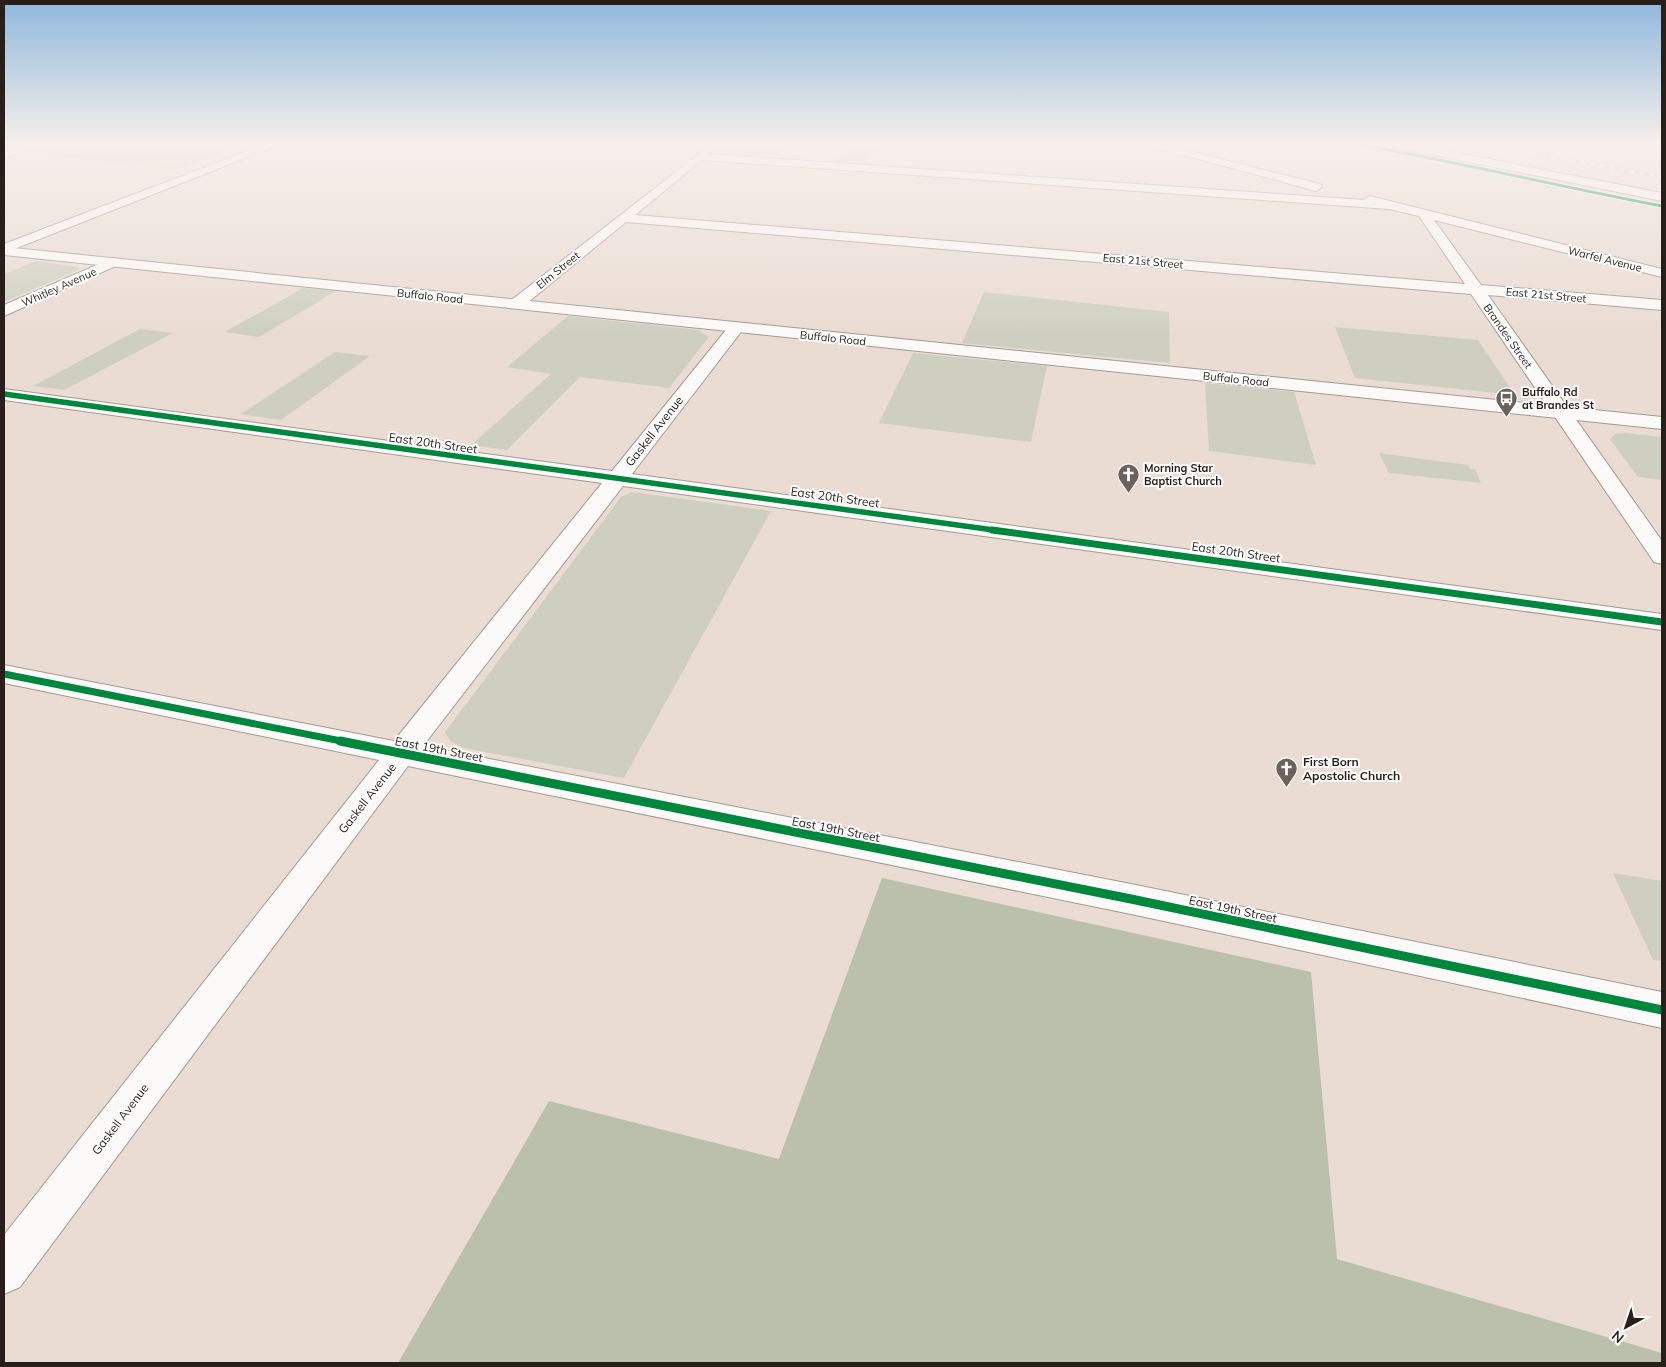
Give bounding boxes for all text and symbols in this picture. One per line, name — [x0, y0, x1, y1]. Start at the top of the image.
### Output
street label: Warfel Avenue — [1567, 243, 1643, 275]
street label: Elm Street — [533, 248, 583, 292]
street label: East 21st Street — [1102, 251, 1184, 272]
street label: Whitley Avenue — [19, 264, 99, 310]
street label: East 21st Street — [1505, 285, 1587, 306]
street label: Buffalo Road — [396, 286, 464, 306]
street label: Brandes Street — [1481, 301, 1536, 371]
street label: Buffalo Road — [799, 328, 867, 348]
street label: Buffalo Road — [1202, 369, 1270, 389]
place label: Buffalo Rd at Brandes St — [1522, 385, 1594, 412]
bus stop icon: Buffalo Rd at Brandes St — [1494, 386, 1518, 417]
street label: Gaskell Avenue — [622, 393, 686, 469]
street label: East 20th Street — [388, 429, 478, 457]
place label: Morning Star Baptist Church — [1144, 461, 1222, 488]
church icon: Morning Star Baptist Church — [1116, 462, 1140, 493]
street label: East 20th Street — [790, 483, 880, 511]
street label: East 20th Street — [1191, 538, 1281, 566]
street label: East 19th Street — [394, 733, 484, 765]
place label: First Born Apostolic Church — [1303, 754, 1400, 783]
church icon: First Born Apostolic Church — [1275, 756, 1299, 787]
street label: Gaskell Avenue — [335, 760, 399, 836]
street label: East 19th Street — [791, 813, 881, 845]
street label: East 19th Street — [1188, 892, 1278, 926]
street label: Gaskell Avenue — [88, 1080, 152, 1158]
north arrow — [1601, 1302, 1651, 1352]
text: N — [1608, 1327, 1627, 1347]

